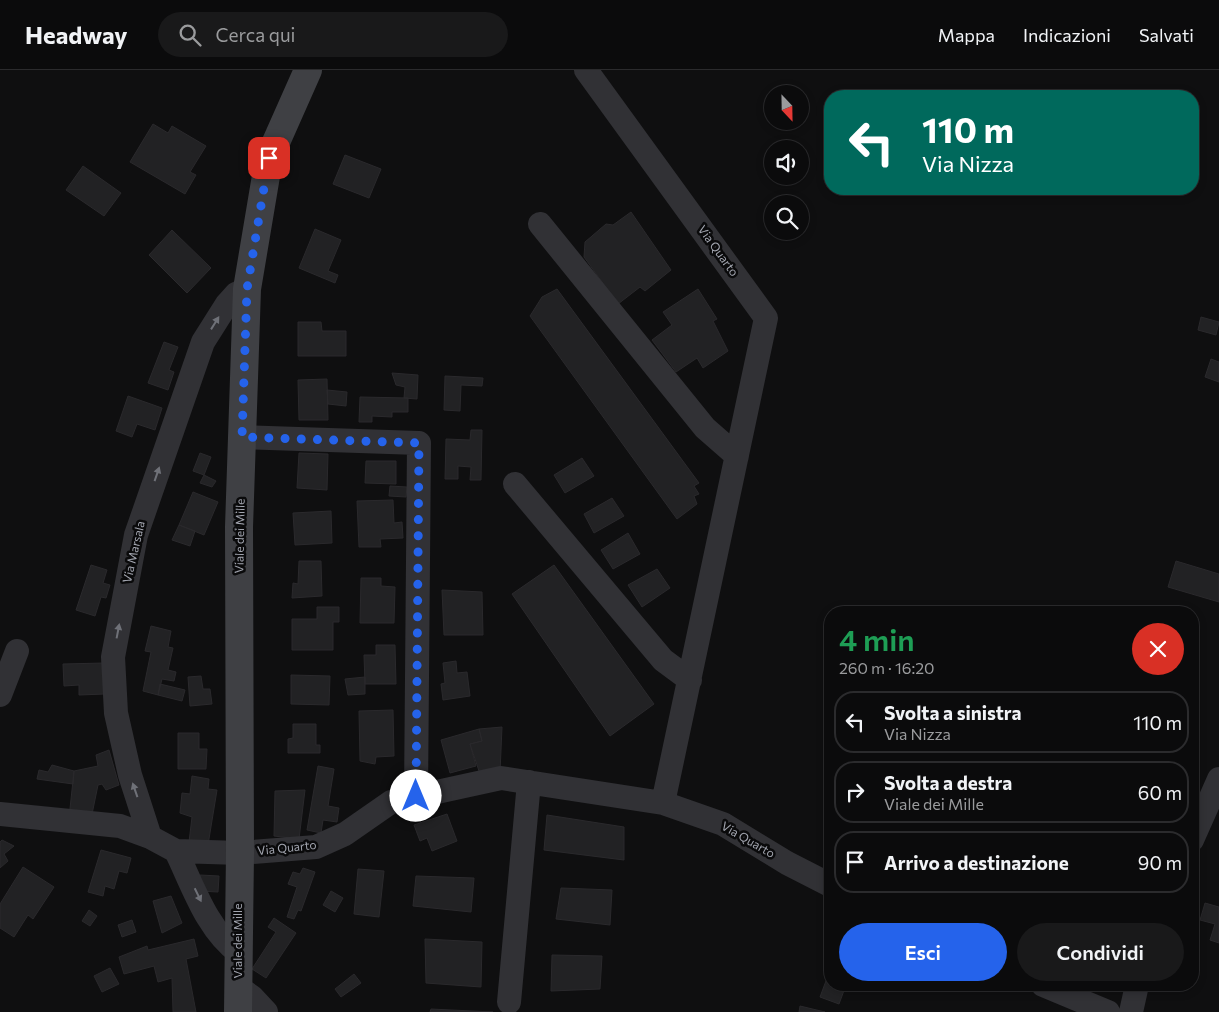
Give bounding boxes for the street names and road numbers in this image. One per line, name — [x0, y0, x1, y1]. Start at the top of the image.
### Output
street label: Via Quarto — [696, 222, 742, 279]
street label: Viale dei Mille — [231, 498, 247, 574]
street label: Via Marsala — [119, 519, 147, 584]
street label: Via Quarto — [719, 818, 778, 860]
street label: Via Quarto — [257, 837, 317, 857]
street label: Viale dei Mille — [230, 904, 244, 978]

